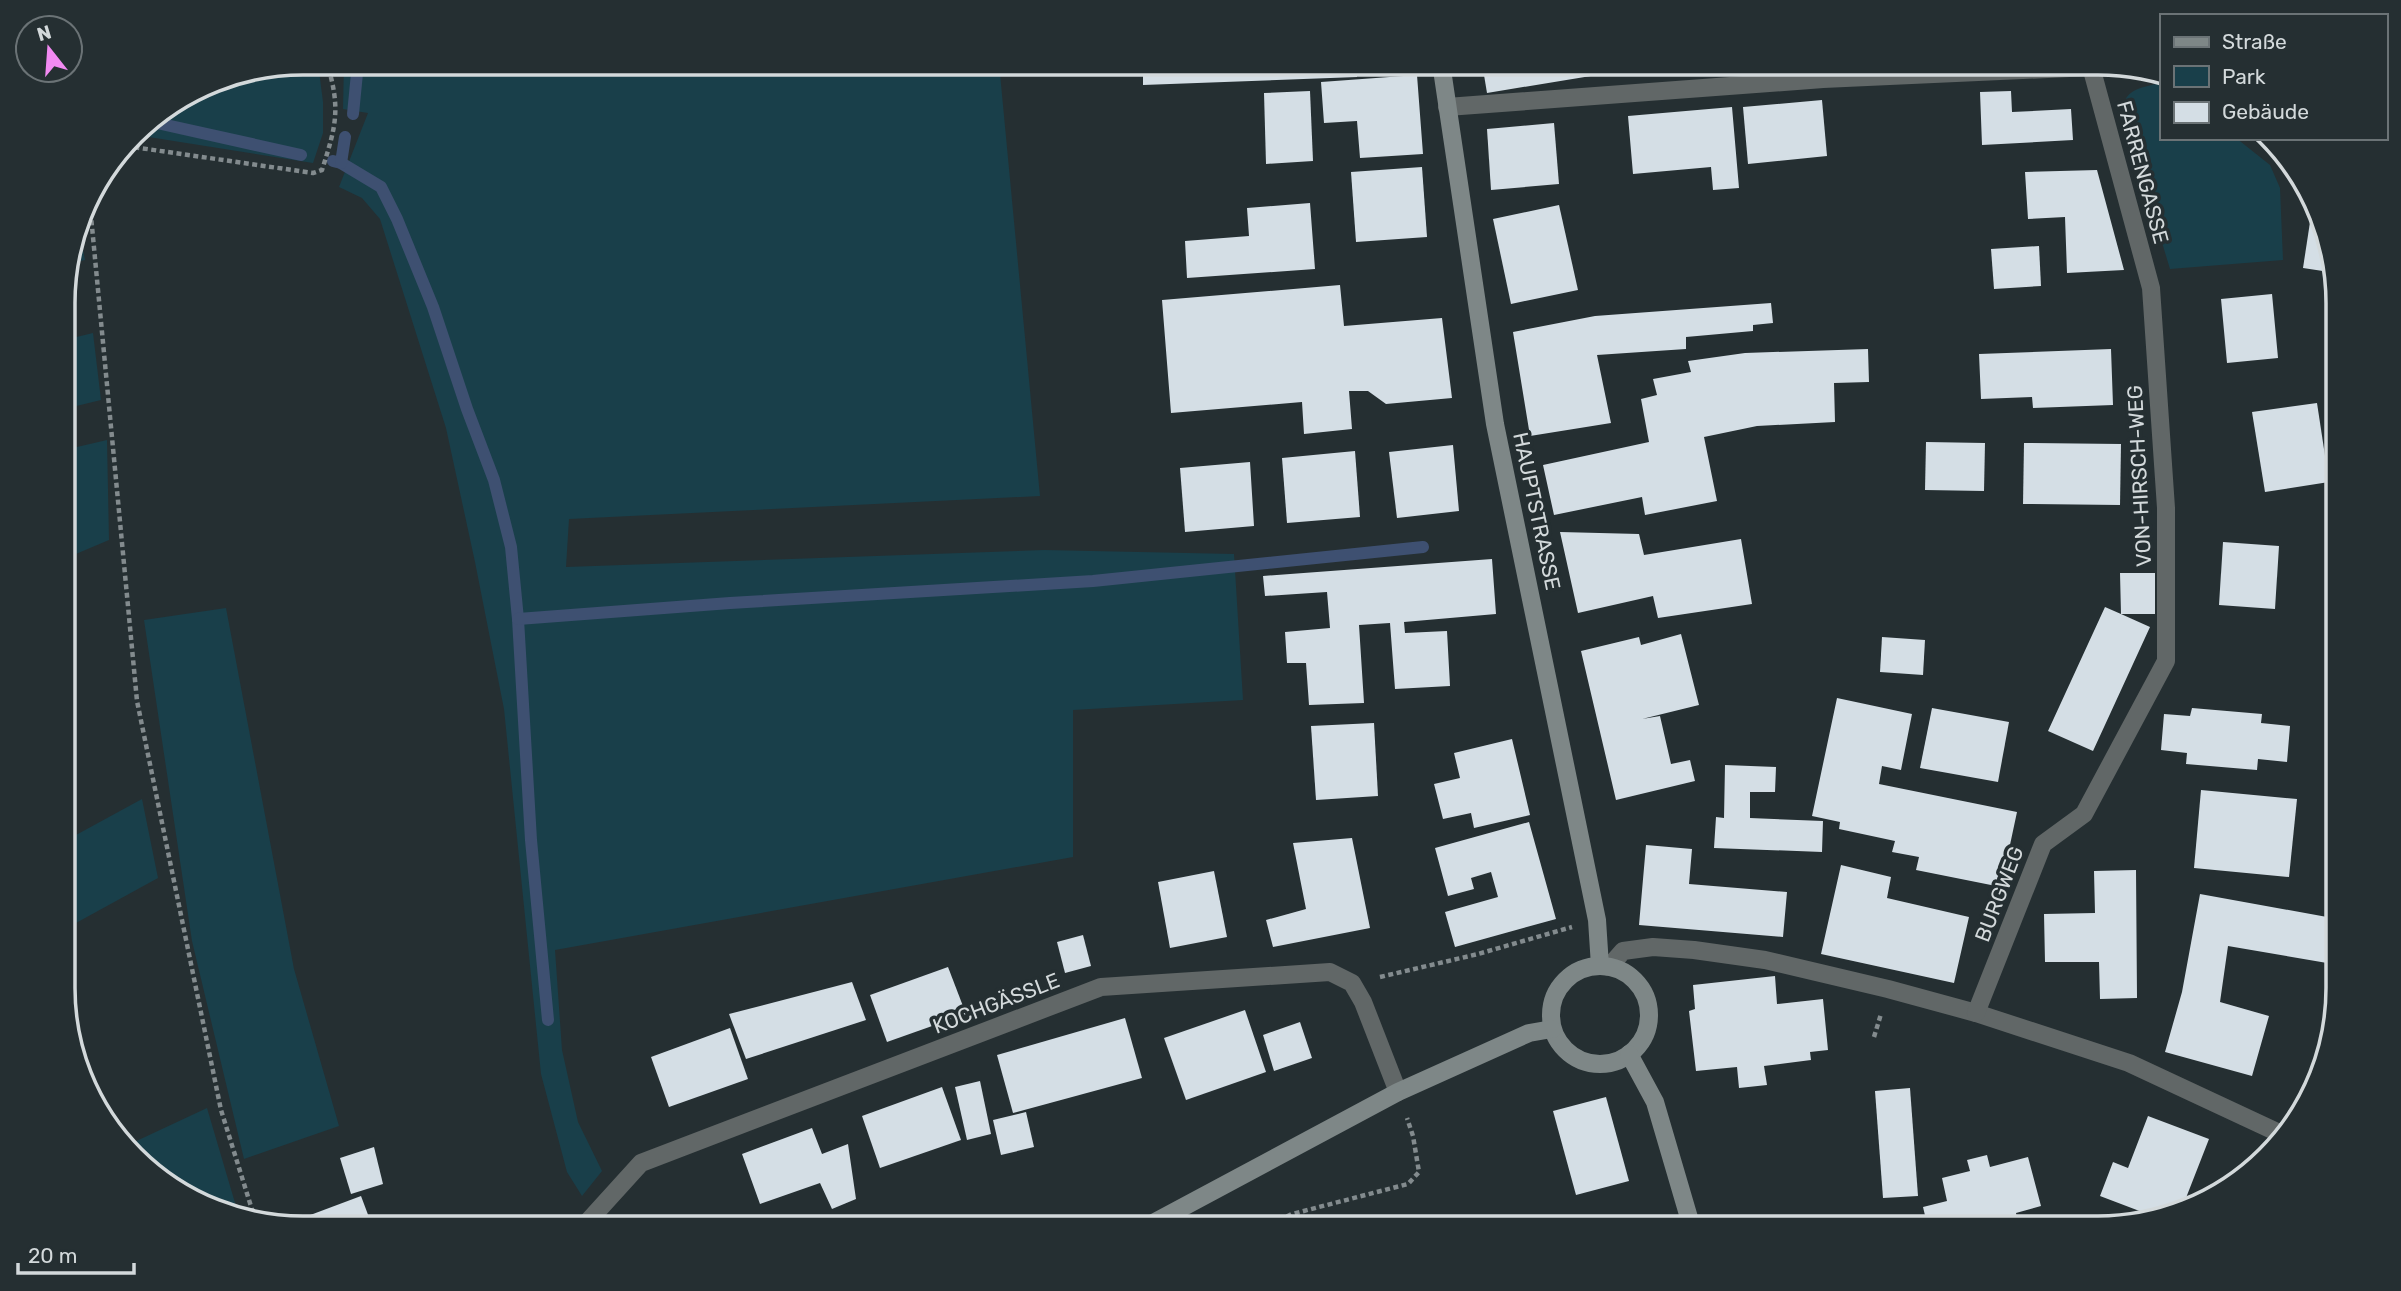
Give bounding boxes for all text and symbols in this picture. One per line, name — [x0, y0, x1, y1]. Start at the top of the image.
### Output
north arrow — [14, 14, 84, 84]
legend — [2160, 14, 2387, 140]
text: N — [34, 20, 54, 46]
text: Straße — [2222, 29, 2287, 54]
text: Park — [2222, 64, 2266, 89]
street label: FARRENGASSE — [2112, 98, 2174, 246]
text: Gebäude — [2222, 99, 2309, 124]
street label: VON-HIRSCH-WEG — [2122, 385, 2156, 567]
street label: HAUPTSTRASSE — [1508, 430, 1566, 592]
street label: BURGWEG — [1969, 843, 2029, 945]
street label: KOCHGÄSSLE — [929, 967, 1063, 1039]
scale bar — [18, 1232, 133, 1276]
text: 20 m — [28, 1243, 77, 1268]

